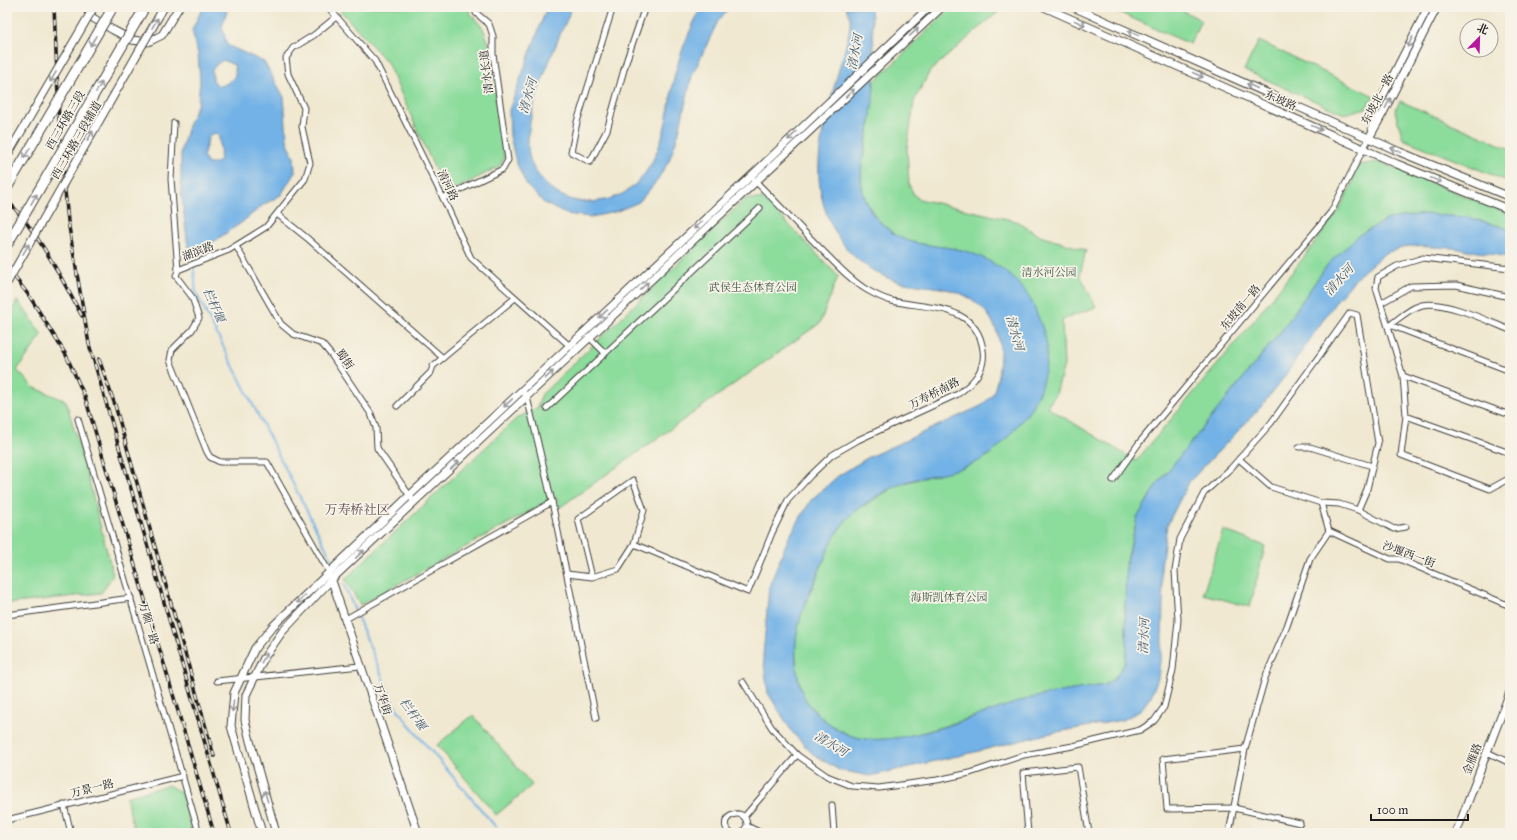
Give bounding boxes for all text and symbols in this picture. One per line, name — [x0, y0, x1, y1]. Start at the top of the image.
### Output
one-way arrow — [151, 17, 159, 29]
north arrow — [1459, 18, 1499, 58]
one-way arrow — [1073, 19, 1085, 27]
text: 北 — [1475, 21, 1490, 37]
one-way arrow — [909, 28, 919, 37]
one-way arrow — [1128, 29, 1140, 37]
water label: 清水河 — [845, 31, 866, 71]
one-way arrow — [89, 35, 97, 47]
one-way arrow — [1406, 36, 1414, 48]
street label: 清水长道 — [477, 49, 496, 95]
one-way arrow — [49, 71, 57, 83]
one-way arrow — [1192, 72, 1204, 80]
street label: 东坡北一路 — [1359, 72, 1396, 127]
water label: 清水河 — [516, 75, 540, 115]
one-way arrow — [95, 81, 103, 93]
one-way arrow — [1246, 82, 1258, 89]
street label: 西三环路三段 — [43, 88, 88, 152]
one-way arrow — [845, 88, 855, 98]
street label: 东坡路 — [1263, 88, 1299, 113]
one-way arrow — [1385, 98, 1392, 110]
street label: 西三环路三段辅道 — [49, 99, 104, 182]
one-way arrow — [1311, 125, 1323, 132]
one-way arrow — [87, 130, 95, 142]
one-way arrow — [787, 131, 797, 141]
one-way arrow — [1391, 146, 1403, 153]
one-way arrow — [23, 147, 31, 159]
street label: 清河路 — [434, 168, 461, 203]
one-way arrow — [1430, 177, 1442, 184]
one-way arrow — [30, 194, 38, 206]
one-way arrow — [693, 221, 703, 230]
street label: 湖滨路 — [180, 239, 216, 263]
one-way arrow — [23, 243, 31, 255]
water label: 清水河 — [1322, 260, 1358, 298]
park label: 清水河公园 — [1022, 266, 1077, 279]
one-way arrow — [639, 281, 649, 291]
park label: 武侯生态体育公园 — [709, 281, 797, 294]
street label: 东坡南一路 — [1218, 282, 1263, 333]
water label: 栏杆堰 — [200, 286, 229, 326]
one-way arrow — [598, 309, 608, 319]
water label: 清水河 — [1003, 314, 1027, 354]
street label: 蜀街 — [333, 347, 356, 372]
one-way arrow — [544, 370, 554, 380]
street label: 万寿桥南路 — [907, 375, 962, 412]
one-way arrow — [503, 398, 513, 408]
one-way arrow — [449, 460, 460, 469]
district label: 万寿桥社区 — [324, 502, 390, 518]
street label: 沙堰西一街 — [1381, 539, 1437, 570]
one-way arrow — [355, 549, 365, 558]
park label: 海斯凯体育公园 — [911, 591, 988, 604]
one-way arrow — [296, 594, 306, 604]
street label: 万顺一路 — [136, 600, 161, 646]
water label: 清水河 — [1136, 616, 1152, 654]
one-way arrow — [261, 653, 269, 665]
street label: 万华街 — [371, 681, 394, 717]
water label: 栏杆堰 — [397, 695, 430, 734]
one-way arrow — [229, 699, 236, 712]
water label: 清水河 — [812, 729, 852, 760]
street label: 金雁路 — [1460, 741, 1484, 777]
street label: 万景一路 — [69, 777, 115, 800]
one-way arrow — [261, 789, 269, 802]
scale bar — [1371, 796, 1468, 822]
text: 100 m — [1377, 803, 1408, 817]

